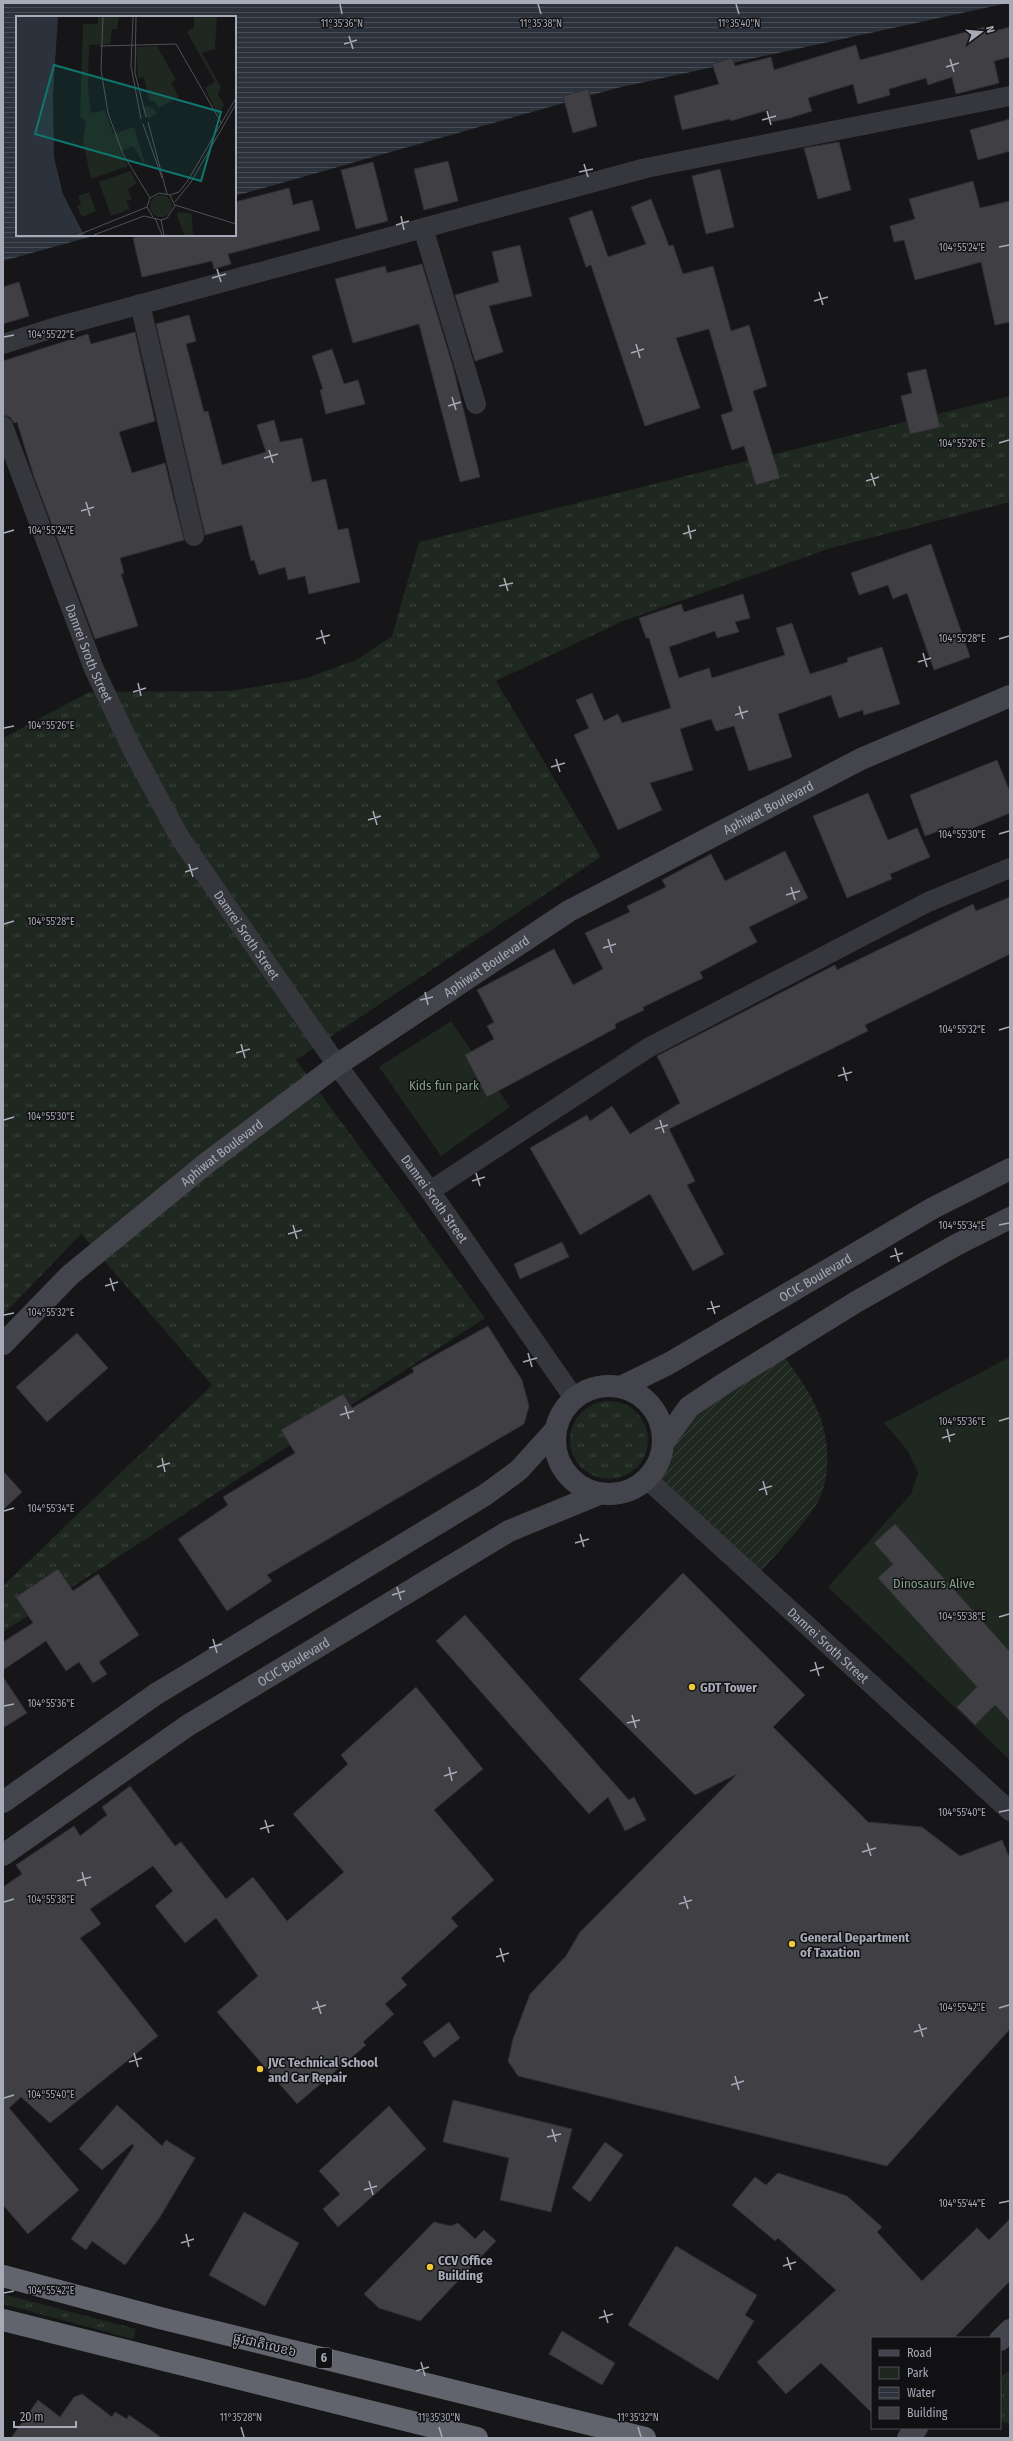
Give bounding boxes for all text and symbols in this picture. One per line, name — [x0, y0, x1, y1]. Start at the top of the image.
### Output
north arrow — [961, 12, 1001, 52]
inset map — [16, 16, 236, 236]
text: 11°35'36"N — [321, 18, 363, 30]
text: 11°35'38"N — [520, 18, 562, 30]
text: 11°35'40"N — [718, 18, 760, 30]
text: N — [983, 24, 997, 34]
text: 104°55'24"E — [939, 242, 986, 254]
text: 104°55'22"E — [28, 329, 75, 341]
text: 104°55'26"E — [938, 438, 986, 450]
text: 104°55'24"E — [28, 525, 75, 537]
street label: Damrei Sroth Street — [62, 602, 116, 705]
text: 104°55'28"E — [938, 633, 986, 645]
text: 104°55'26"E — [27, 720, 75, 732]
street label: Aphiwat Boulevard — [721, 778, 816, 837]
text: 104°55'30"E — [938, 829, 986, 841]
street label: Damrei Sroth Street — [211, 888, 283, 983]
text: 104°55'28"E — [27, 916, 75, 928]
street label: Aphiwat Boulevard — [441, 933, 532, 1000]
text: 104°55'32"E — [939, 1024, 986, 1036]
park label: Kids fun park — [409, 1078, 480, 1093]
text: 104°55'30"E — [27, 1111, 75, 1123]
street label: Aphiwat Boulevard — [178, 1117, 266, 1189]
street label: Damrei Sroth Street — [398, 1152, 471, 1247]
text: 104°55'34"E — [939, 1220, 986, 1232]
street label: OCIC Boulevard — [776, 1251, 854, 1305]
text: 104°55'32"E — [28, 1307, 75, 1319]
text: 104°55'36"E — [938, 1416, 986, 1428]
text: 104°55'34"E — [28, 1503, 75, 1515]
park label: Dinosaurs Alive — [893, 1576, 975, 1591]
street label: Damrei Sroth Street — [785, 1605, 872, 1687]
text: 104°55'38"E — [938, 1611, 986, 1623]
street label: OCIC Boulevard — [255, 1635, 332, 1690]
place label: GDT Tower — [700, 1680, 757, 1695]
marker: GDT Tower — [687, 1682, 697, 1692]
text: 104°55'36"E — [27, 1698, 75, 1710]
text: 104°55'40"E — [938, 1807, 986, 1819]
text: 104°55'38"E — [27, 1894, 75, 1906]
place label: General Department of Taxation — [800, 1930, 910, 1960]
marker: General Department of Taxation — [787, 1939, 797, 1949]
text: 104°55'42"E — [939, 2002, 986, 2014]
place label: JVC Technical School and Car Repair — [267, 2055, 378, 2085]
marker: JVC Technical School and Car Repair — [255, 2064, 265, 2074]
text: 104°55'40"E — [27, 2089, 75, 2101]
text: 104°55'44"E — [939, 2198, 986, 2210]
place label: CCV Office Building — [438, 2253, 493, 2283]
marker: CCV Office Building — [425, 2262, 435, 2272]
text: 104°55'42"E — [28, 2285, 75, 2297]
street label: ផ្លូវជាតិលេខ៦ — [231, 2329, 298, 2363]
legend — [871, 2337, 1001, 2429]
text: Road — [907, 2346, 932, 2360]
road number: 6 — [316, 2348, 332, 2368]
text: Park — [907, 2366, 929, 2380]
text: Water — [907, 2386, 936, 2400]
scale bar — [14, 2403, 76, 2429]
text: Building — [907, 2406, 948, 2420]
text: 20 m — [20, 2410, 44, 2424]
text: 11°35'28"N — [220, 2412, 262, 2424]
text: 11°35'30"N — [418, 2412, 460, 2424]
text: 11°35'32"N — [617, 2412, 659, 2424]

